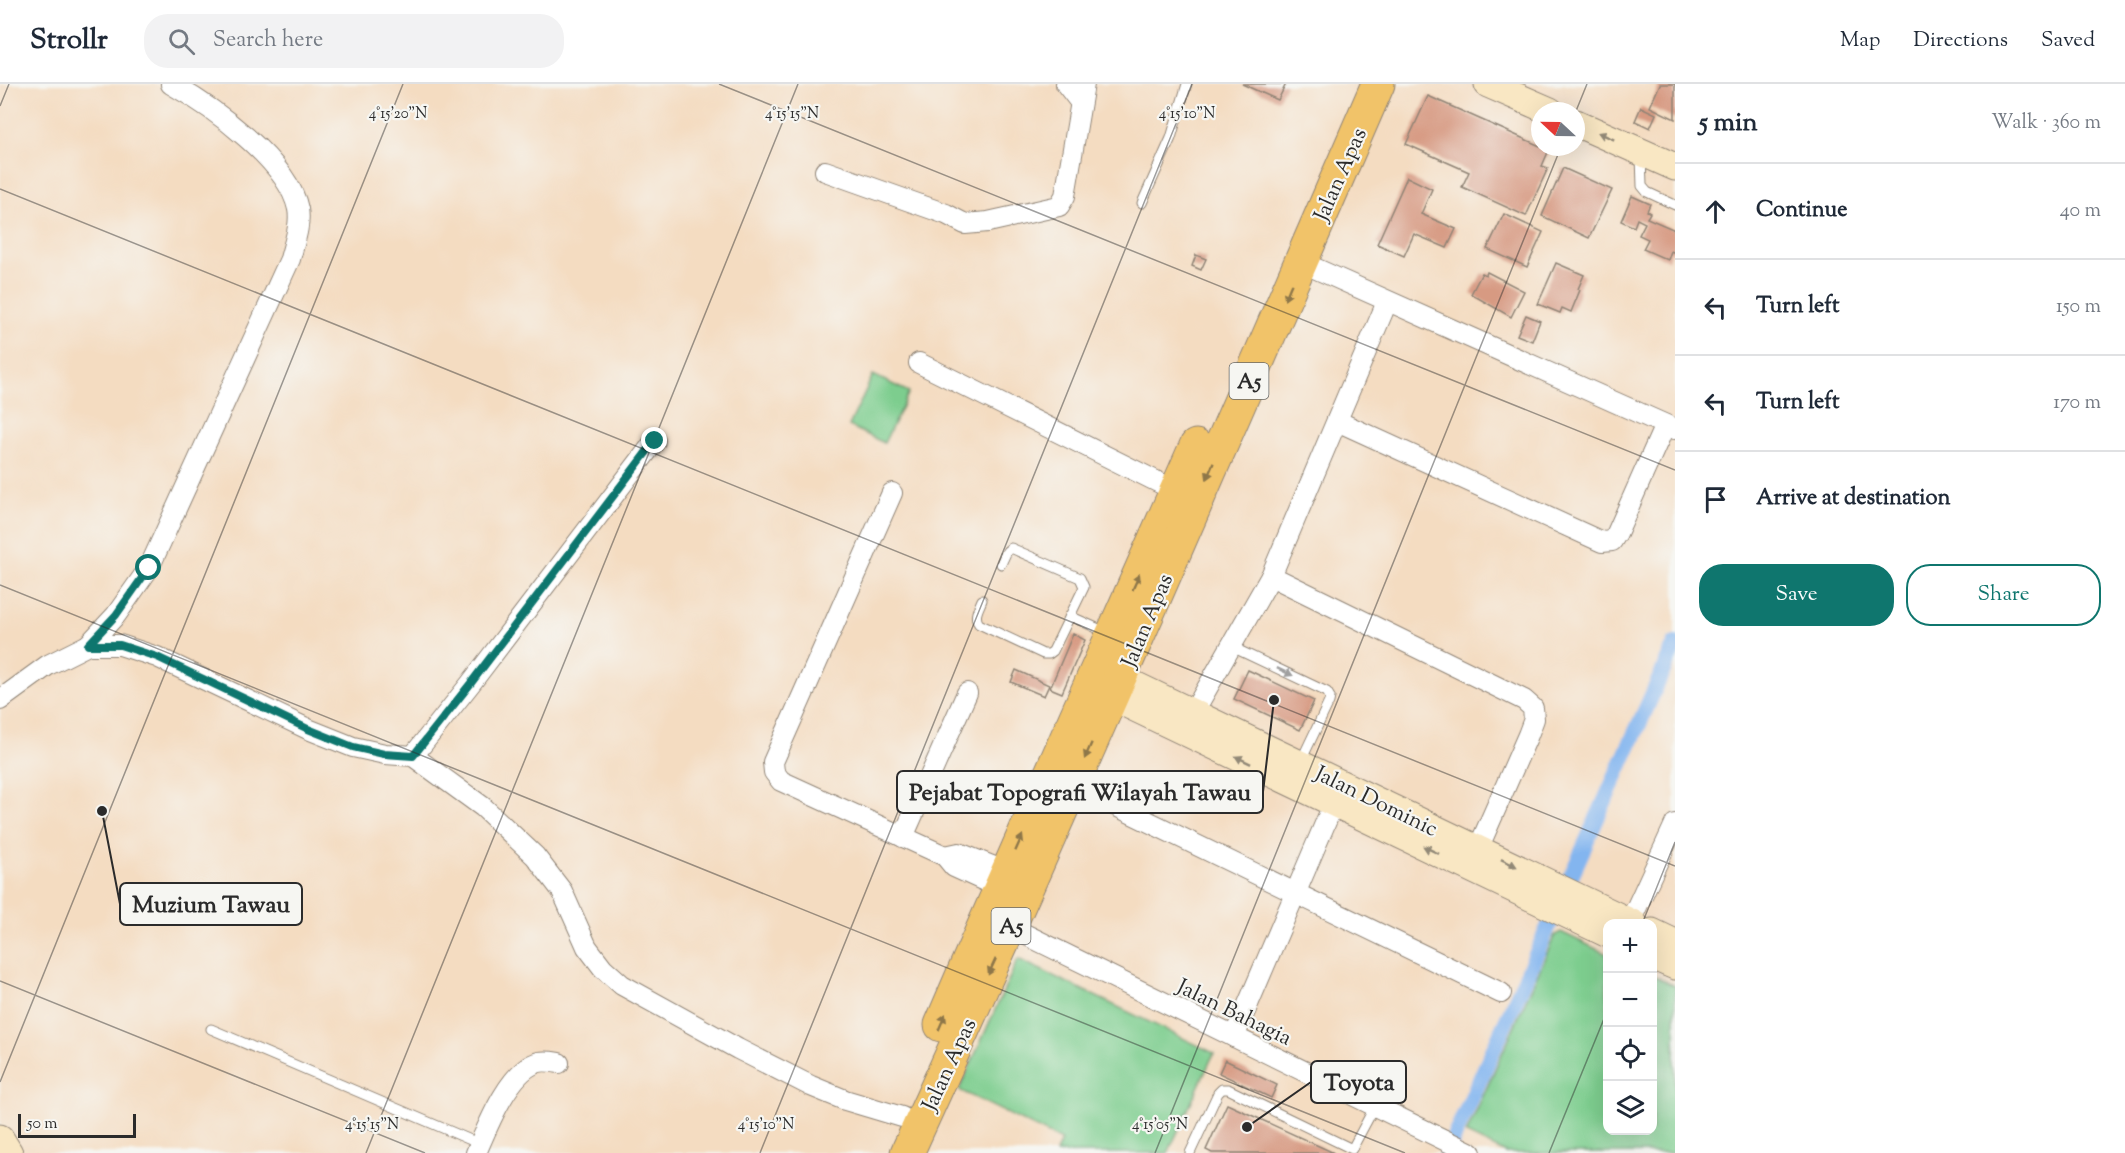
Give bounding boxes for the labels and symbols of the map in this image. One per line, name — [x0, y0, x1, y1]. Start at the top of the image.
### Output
north arrow — [1531, 102, 1585, 156]
text: 4°15'20"N — [369, 104, 427, 125]
text: 4°15'15"N — [765, 104, 819, 125]
text: 4°15'10"N — [1159, 104, 1215, 125]
street label: Jalan Apas — [1307, 123, 1377, 228]
one-way arrow — [1597, 131, 1615, 141]
one-way arrow — [1283, 283, 1293, 301]
road number: A5 — [1230, 363, 1268, 399]
route end — [641, 427, 667, 453]
one-way arrow — [1206, 462, 1215, 479]
route start — [135, 554, 161, 580]
street label: Jalan Apas — [1114, 569, 1183, 674]
one-way arrow — [1131, 572, 1141, 590]
one-way arrow — [1276, 667, 1293, 676]
one-way arrow — [1083, 742, 1093, 760]
one-way arrow — [1235, 756, 1252, 765]
street label: Jalan Dominic — [1308, 759, 1443, 846]
callout: Pejabat Topografi Wilayah Tawau — [897, 771, 1263, 813]
text: Pejabat Topografi Wilayah Tawau — [909, 777, 1251, 811]
one-way arrow — [1014, 833, 1024, 851]
one-way arrow — [1423, 845, 1440, 854]
one-way arrow — [1500, 859, 1517, 868]
callout: Muzium Tawau — [120, 883, 302, 925]
text: Muzium Tawau — [132, 889, 290, 923]
road number: A5 — [992, 908, 1030, 944]
one-way arrow — [987, 959, 996, 976]
street label: Jalan Bahagia — [1170, 972, 1297, 1055]
one-way arrow — [938, 1013, 947, 1031]
street label: Jalan Apas — [915, 1014, 986, 1118]
callout: Toyota — [1311, 1061, 1406, 1103]
text: Toyota — [1324, 1067, 1395, 1101]
scale bar — [18, 1111, 136, 1138]
text: 4°15'15"N — [345, 1115, 399, 1136]
text: 4°15'10"N — [738, 1115, 794, 1136]
text: 4°15'05"N — [1132, 1115, 1188, 1136]

